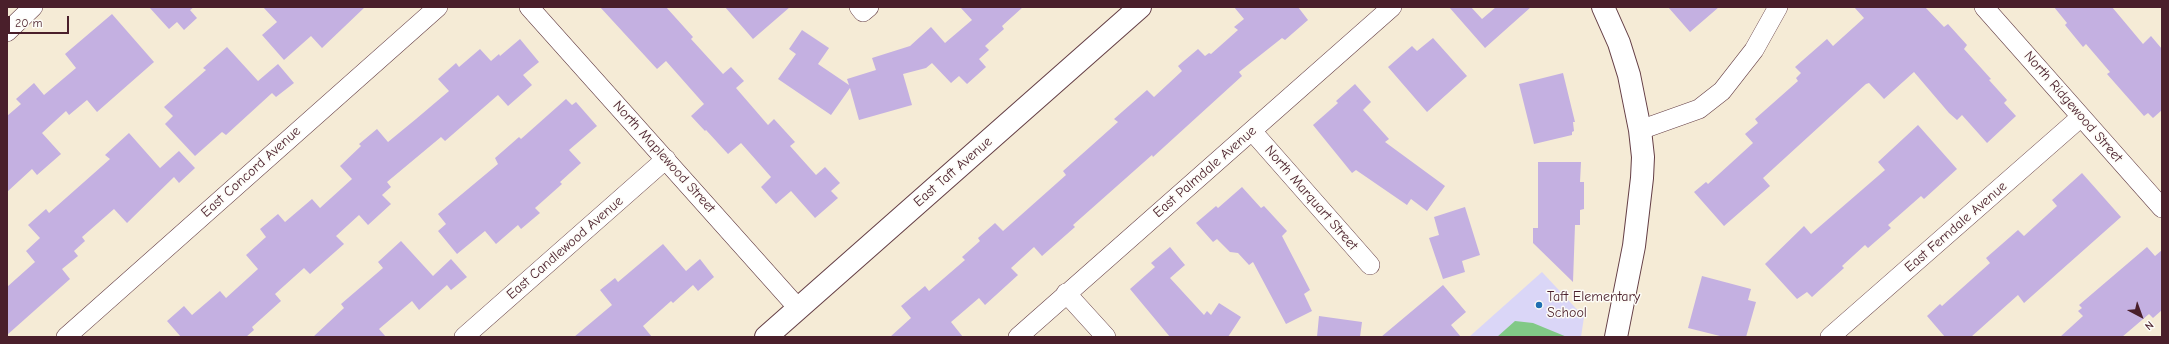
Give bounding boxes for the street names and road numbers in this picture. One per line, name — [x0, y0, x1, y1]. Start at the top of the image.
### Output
street label: North Ridgewood Street — [2020, 48, 2126, 166]
street label: North Maplewood Street — [609, 98, 719, 216]
street label: East Concord Avenue — [198, 123, 304, 221]
street label: East Palmdale Avenue — [1150, 123, 1260, 221]
street label: East Taft Avenue — [910, 133, 996, 211]
street label: North Marquart Street — [1261, 142, 1361, 254]
street label: East Ferndale Avenue — [1902, 178, 2010, 276]
street label: East Candlewood Avenue — [503, 193, 627, 303]

